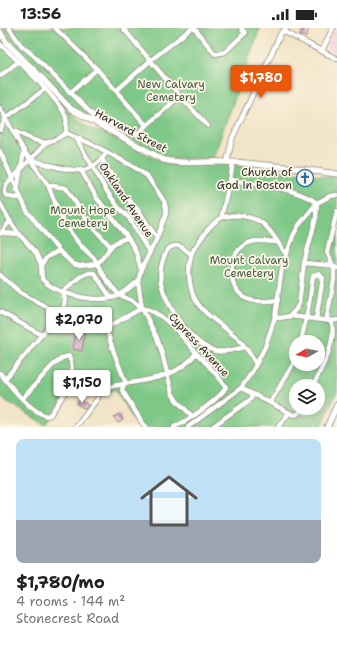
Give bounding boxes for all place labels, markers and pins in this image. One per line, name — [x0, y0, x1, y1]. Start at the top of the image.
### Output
pin: $1,780 — [228, 65, 294, 99]
place label: Church of God in Boston — [217, 165, 293, 193]
church icon: Church of God in Boston — [295, 168, 315, 188]
pin: $2,070 — [46, 307, 112, 341]
pin: $1,150 — [49, 370, 115, 404]

